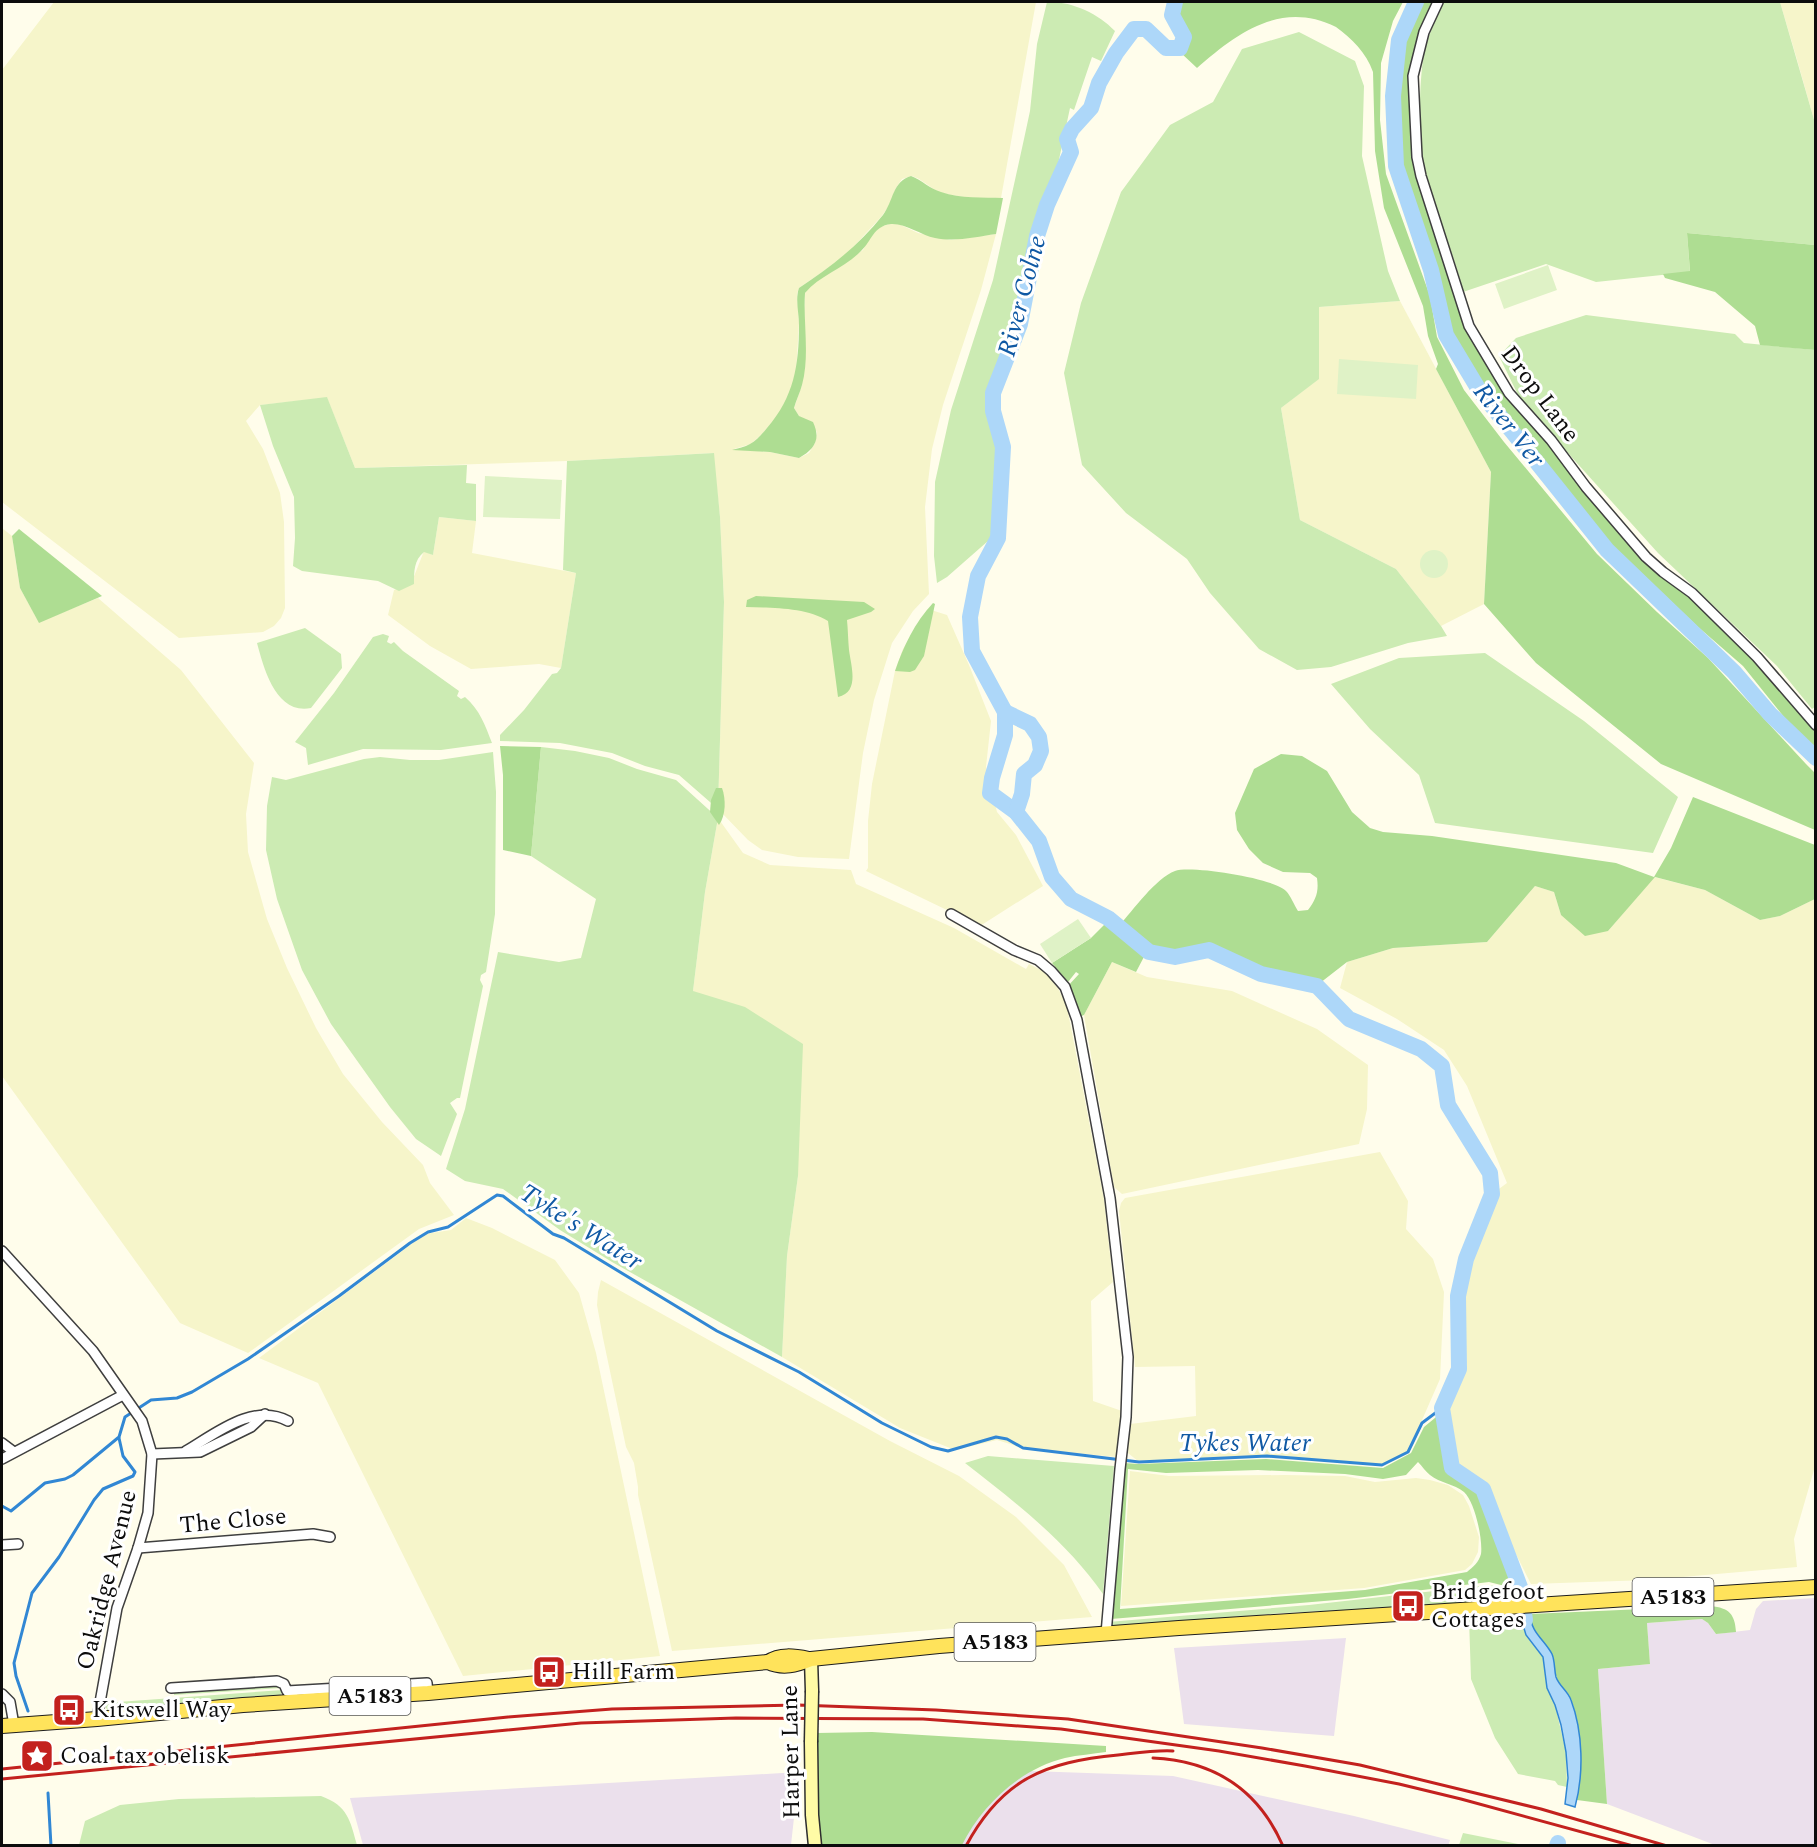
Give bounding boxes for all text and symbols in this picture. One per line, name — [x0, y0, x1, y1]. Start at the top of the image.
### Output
water label: River Colne — [987, 231, 1057, 361]
street label: Drop Lane — [1492, 338, 1588, 450]
water label: River Ver — [1463, 374, 1556, 477]
water label: Tyke's Water — [512, 1173, 651, 1281]
water label: Tykes Water — [1179, 1423, 1312, 1463]
street label: Oakridge Avenue — [67, 1486, 147, 1674]
street label: The Close — [178, 1498, 288, 1544]
place label: Bridgefoot Cottages — [1431, 1574, 1544, 1638]
road number: A5183 — [1632, 1578, 1714, 1616]
bus stop icon: Bridgefoot Cottages — [1390, 1588, 1426, 1624]
road number: A5183 — [954, 1623, 1036, 1661]
bus stop icon: Hill Farm — [531, 1654, 567, 1690]
place label: Hill Farm — [572, 1654, 675, 1690]
road number: A5183 — [330, 1677, 410, 1715]
street label: Harper Lane — [772, 1685, 810, 1819]
bus stop icon: Kitswell Way — [51, 1692, 87, 1728]
place label: Kitswell Way — [92, 1692, 233, 1728]
place icon: Coal tax obelisk — [19, 1738, 55, 1774]
place label: Coal tax obelisk — [60, 1738, 230, 1774]

